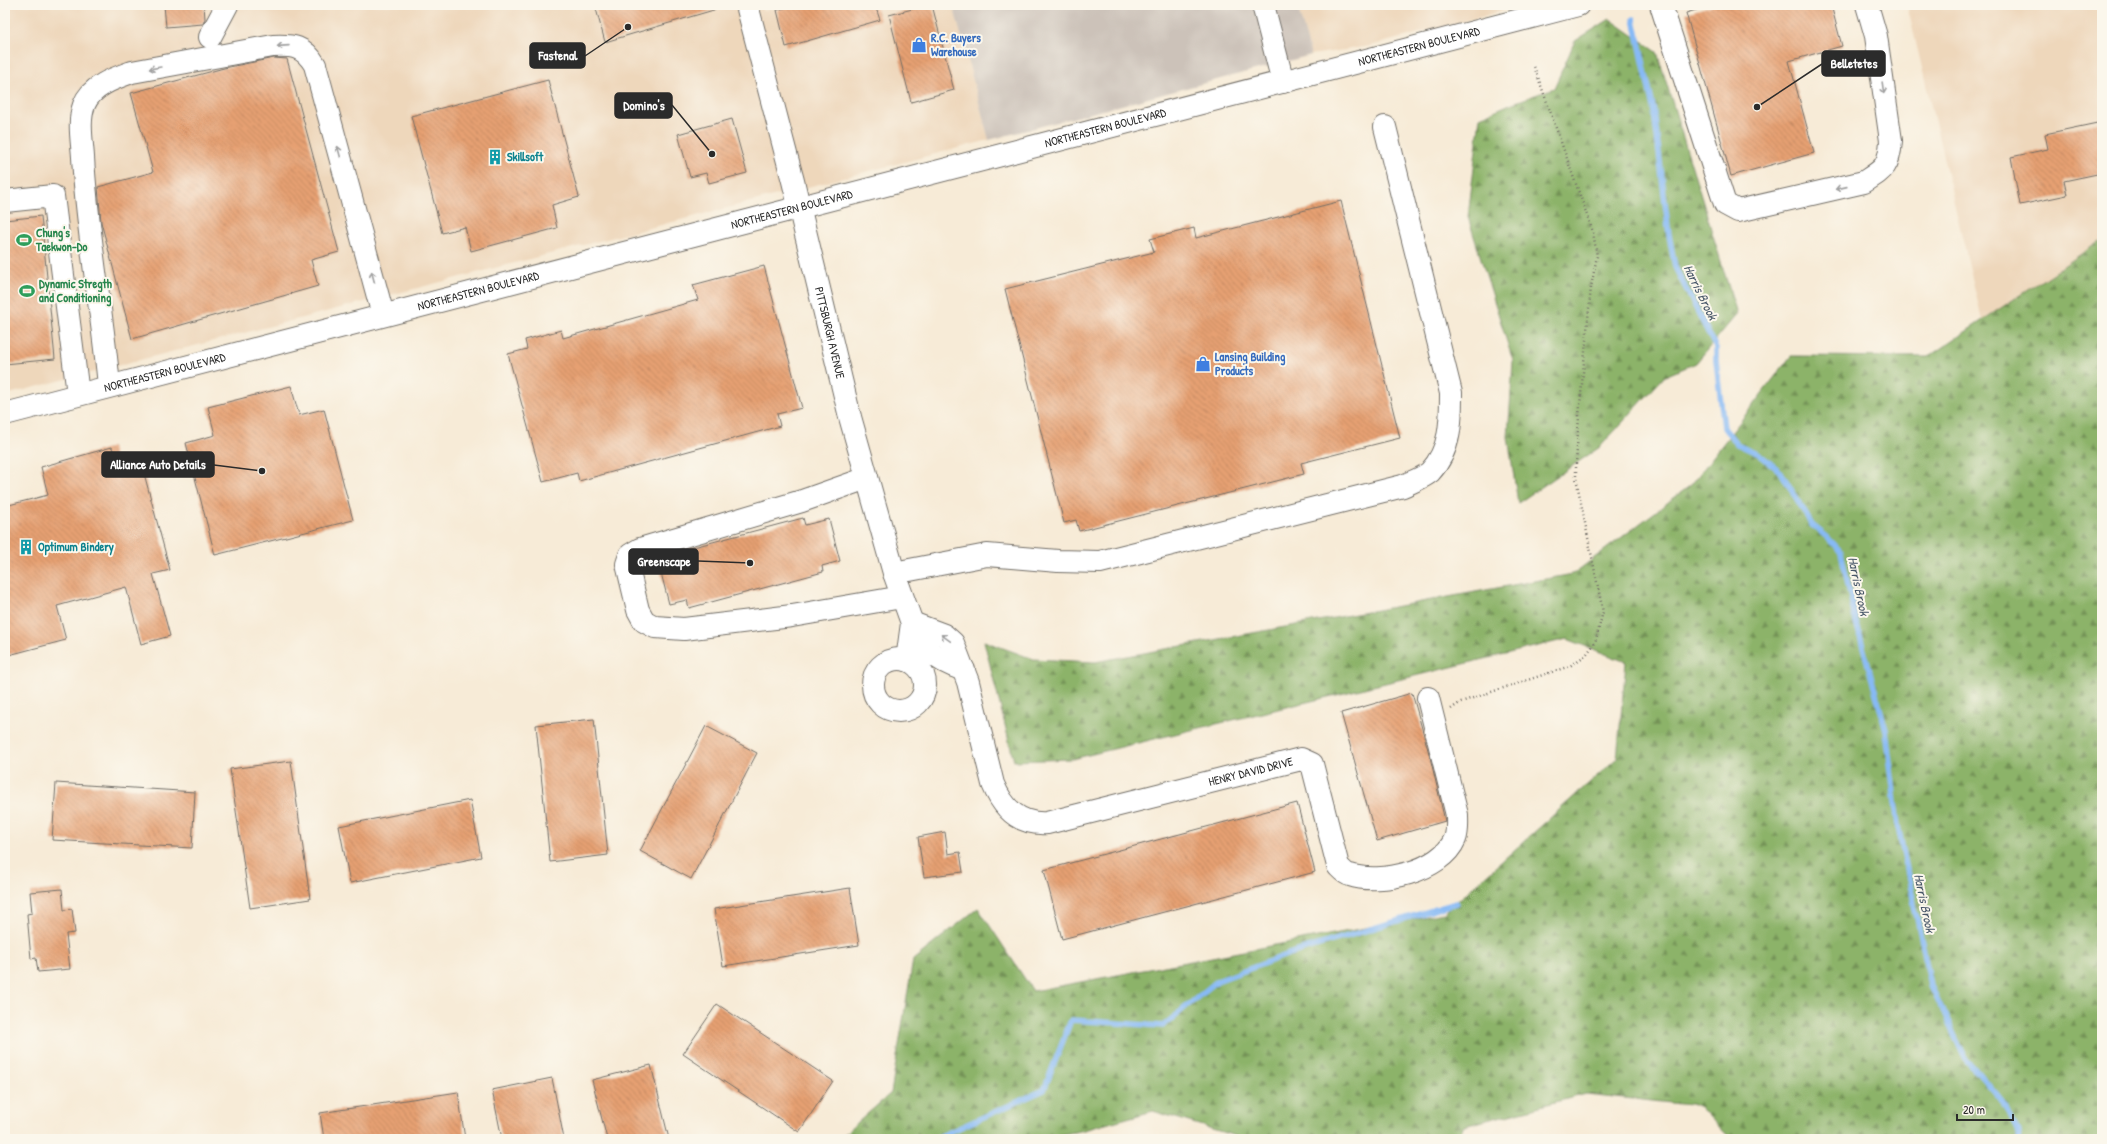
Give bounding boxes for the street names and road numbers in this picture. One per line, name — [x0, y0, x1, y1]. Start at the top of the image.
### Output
street label: NORTHEASTERN BOULEVARD — [1356, 22, 1482, 70]
street label: NORTHEASTERN BOULEVARD — [1043, 103, 1168, 151]
street label: NORTHEASTERN BOULEVARD — [729, 185, 855, 233]
street label: NORTHEASTERN BOULEVARD — [416, 266, 541, 314]
street label: PITTSBURGH AVENUE — [811, 285, 850, 381]
street label: NORTHEASTERN BOULEVARD — [102, 348, 227, 396]
street label: HENRY DAVID DRIVE — [1207, 752, 1295, 790]

